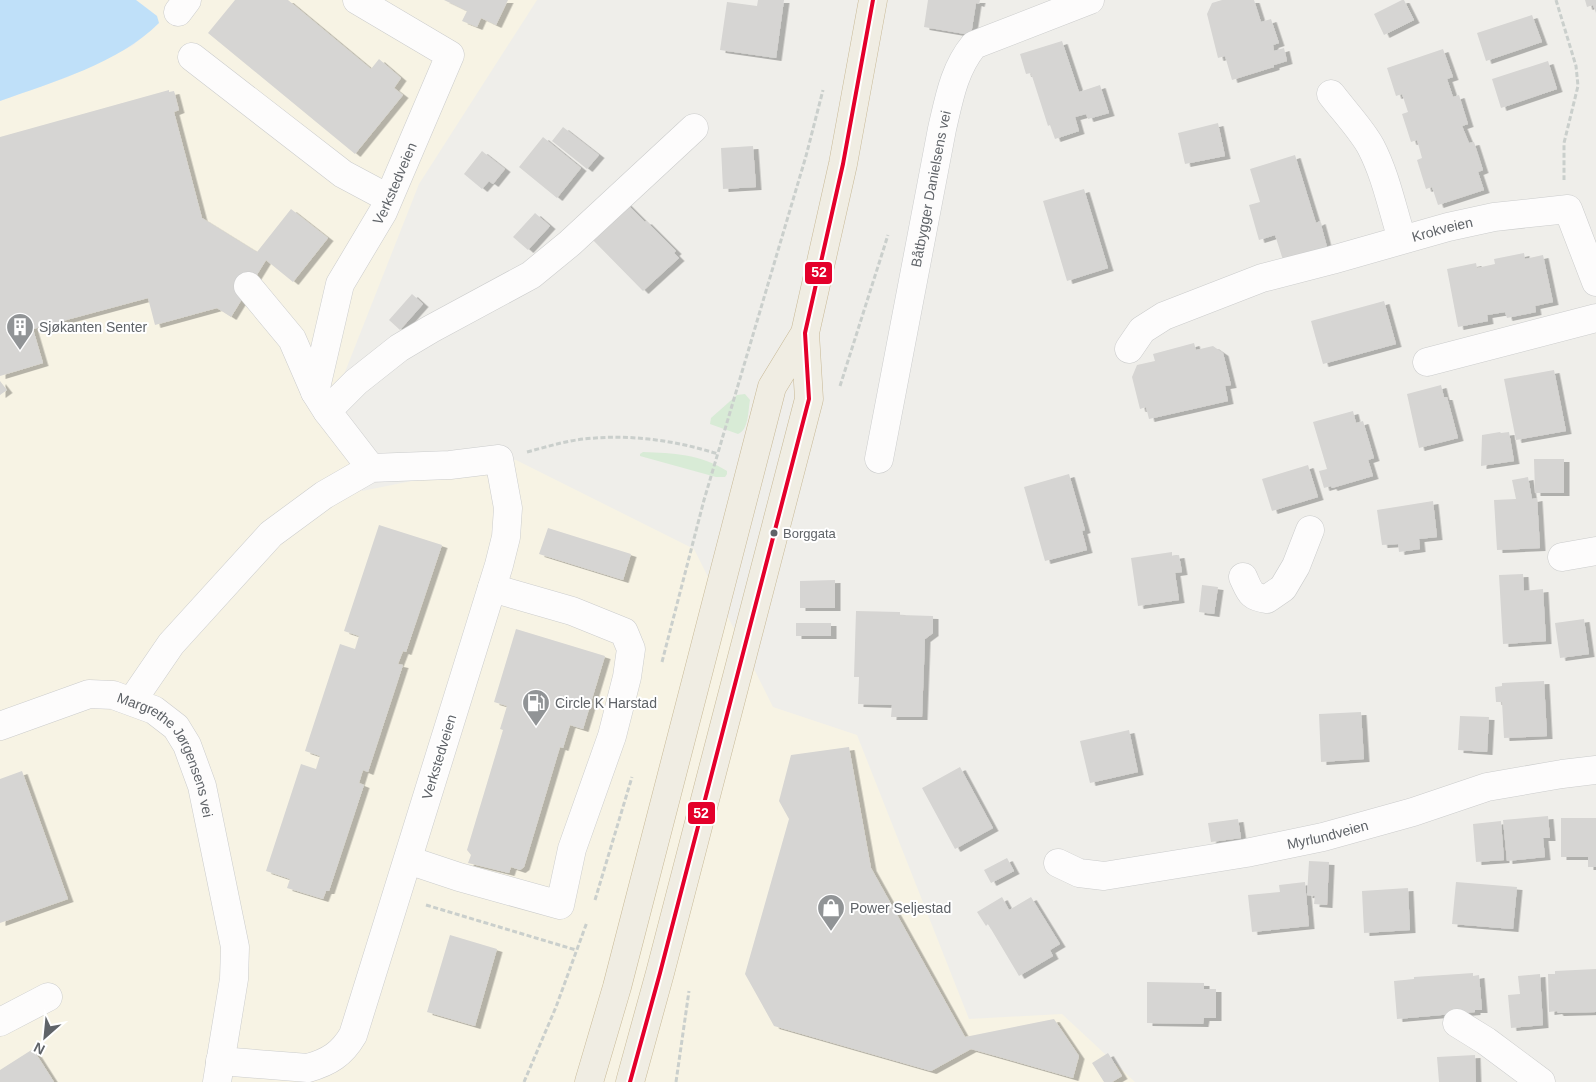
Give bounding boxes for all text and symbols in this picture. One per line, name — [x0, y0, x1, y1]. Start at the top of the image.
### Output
street label: Båtbygger Danielsens vei — [908, 109, 954, 268]
street label: Verkstedveien — [369, 140, 420, 227]
street label: Krokveien — [1410, 214, 1474, 245]
line badge: 52 — [804, 261, 833, 285]
text: 52 — [811, 264, 827, 280]
building icon: Sjøkanten Senter — [5, 312, 35, 351]
place label: Sjøkanten Senter — [39, 319, 148, 335]
place label: Borggata — [783, 526, 837, 541]
marker: Borggata — [769, 528, 779, 538]
fuel station icon: Circle K Harstad — [521, 688, 551, 727]
street label: Margrethe Jørgensens vei — [115, 689, 216, 819]
place label: Circle K Harstad — [555, 695, 657, 711]
street label: Verkstedveien — [418, 713, 460, 801]
line badge: 52 — [687, 801, 716, 825]
text: 52 — [693, 805, 709, 821]
street label: Myrlundveien — [1286, 817, 1370, 852]
shop icon: Power Seljestad — [816, 893, 846, 932]
place label: Power Seljestad — [850, 900, 951, 916]
north arrow — [20, 1012, 70, 1062]
text: N — [31, 1039, 47, 1058]

